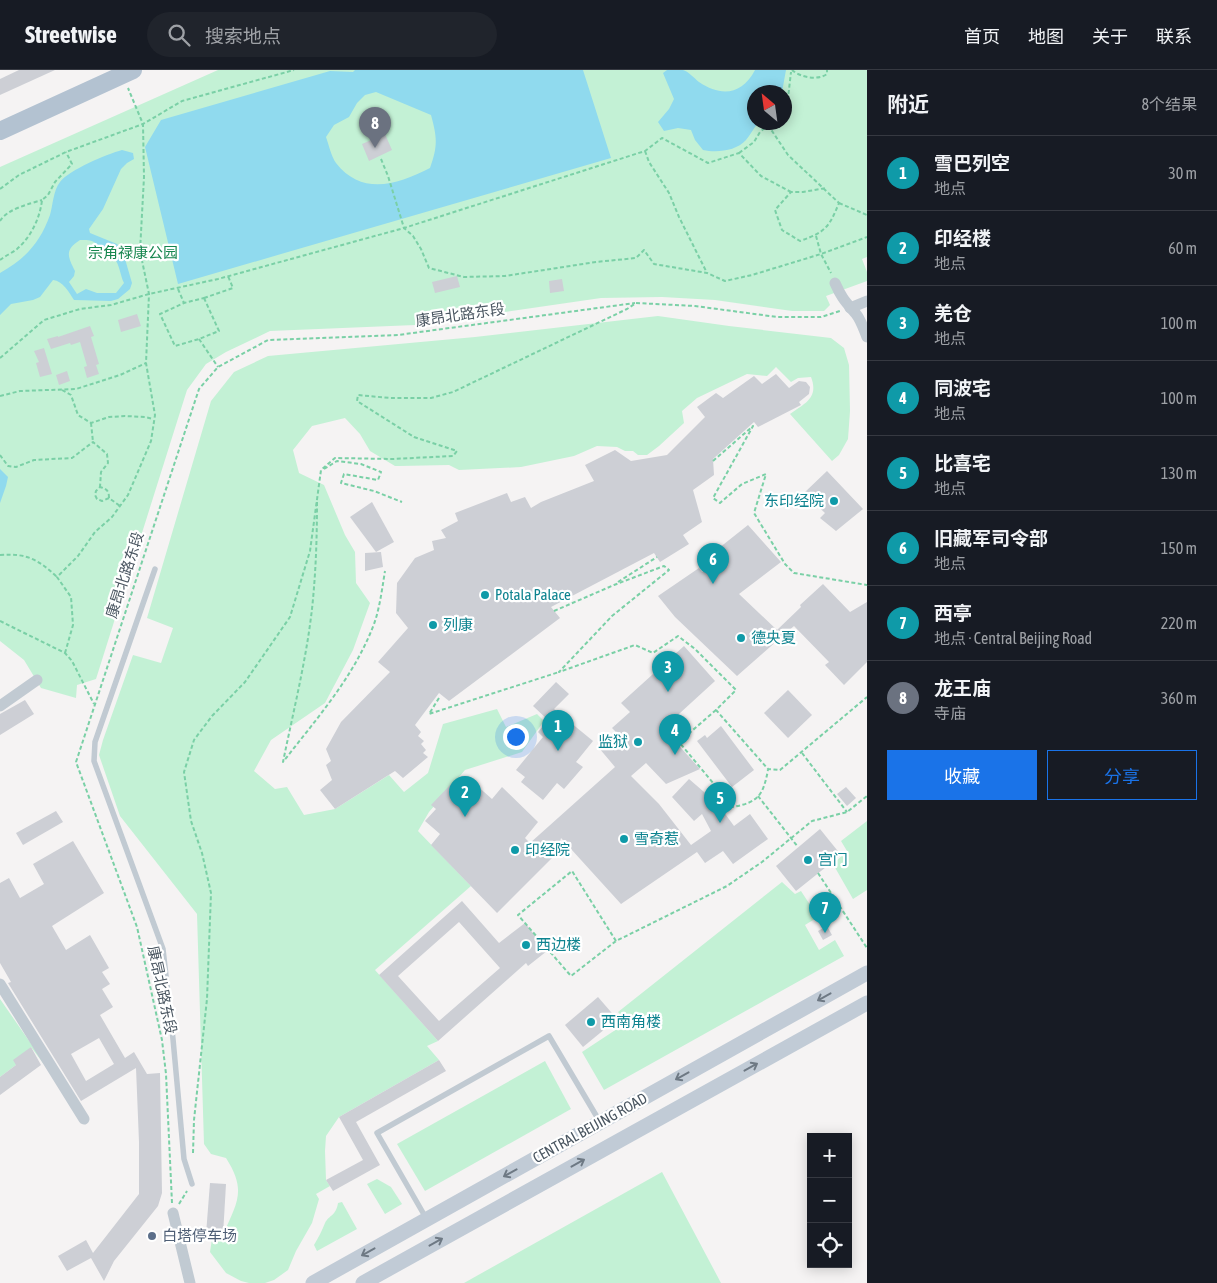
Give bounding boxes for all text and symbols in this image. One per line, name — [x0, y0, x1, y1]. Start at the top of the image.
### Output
search box — [147, 12, 497, 57]
text: Streetwise — [25, 21, 117, 48]
icon: search — [165, 21, 193, 49]
text: 搜索地点 — [205, 25, 281, 47]
text: 首页 — [964, 26, 1000, 47]
text: 地图 — [1028, 26, 1064, 47]
text: 关于 — [1092, 26, 1128, 47]
text: 联系 — [1156, 26, 1192, 47]
north arrow — [747, 85, 792, 130]
text: 附近 — [887, 92, 929, 116]
text: 8个结果 — [1141, 95, 1197, 113]
pin: 8 — [359, 107, 391, 148]
text: 雪巴列空 — [934, 152, 1010, 174]
text: 1 — [899, 164, 907, 182]
text: 30 m — [1168, 164, 1197, 182]
text: 地点 — [934, 179, 966, 197]
text: 印经楼 — [934, 227, 991, 249]
text: 2 — [899, 239, 907, 257]
text: 60 m — [1168, 239, 1197, 257]
park label: 宗角禄康公园 — [88, 244, 178, 261]
text: 地点 — [934, 254, 966, 272]
street label: 康昂北路东段 — [414, 300, 506, 329]
text: 羌仓 — [934, 302, 972, 324]
text: 3 — [899, 314, 907, 332]
text: 100 m — [1161, 314, 1197, 332]
text: 地点 — [934, 329, 966, 347]
text: 同波宅 — [934, 377, 991, 399]
text: 4 — [899, 389, 907, 407]
text: 100 m — [1161, 389, 1197, 407]
text: 地点 — [934, 404, 966, 422]
text: 比喜宅 — [934, 452, 991, 474]
text: 5 — [899, 464, 907, 482]
text: 130 m — [1161, 464, 1197, 482]
text: 地点 — [934, 479, 966, 497]
place label: 东印经院 — [764, 492, 824, 509]
marker: 东印经院 — [828, 495, 840, 507]
text: 旧藏军司令部 — [934, 527, 1048, 549]
street label: 康昂北路东段 — [103, 529, 147, 620]
text: 6 — [899, 539, 907, 557]
text: 150 m — [1161, 539, 1197, 557]
pin: 6 — [697, 543, 729, 584]
text: 地点 — [934, 554, 966, 572]
place label: Potala Palace — [495, 586, 571, 603]
marker: Potala Palace — [479, 589, 491, 601]
text: 西亭 — [934, 602, 972, 624]
text: 7 — [899, 614, 907, 632]
text: 220 m — [1161, 614, 1197, 632]
place label: 列康 — [443, 616, 473, 633]
marker: 列康 — [427, 619, 439, 631]
place label: 德央夏 — [751, 629, 796, 646]
text: 地点 · Central Beijing Road — [934, 629, 1092, 647]
marker: 德央夏 — [735, 632, 747, 644]
pin: 3 — [652, 651, 684, 692]
text: 龙王庙 — [934, 677, 991, 699]
text: 8 — [899, 689, 907, 707]
text: 360 m — [1161, 689, 1197, 707]
text: 寺庙 — [934, 704, 966, 722]
pin: 1 — [542, 710, 574, 751]
pin: 4 — [659, 714, 691, 755]
your location — [503, 724, 529, 750]
place label: 监狱 — [598, 733, 628, 750]
marker: 监狱 — [632, 736, 644, 748]
button: 收藏 — [887, 750, 1037, 800]
button: 分享 — [1047, 750, 1197, 800]
pin: 2 — [449, 776, 481, 817]
pin: 5 — [704, 782, 736, 823]
place label: 雪奇惹 — [634, 830, 679, 847]
marker: 雪奇惹 — [618, 833, 630, 845]
place label: 印经院 — [525, 841, 570, 858]
marker: 印经院 — [509, 844, 521, 856]
place label: 宫门 — [818, 851, 848, 868]
marker: 宫门 — [802, 854, 814, 866]
pin: 7 — [809, 892, 841, 933]
place label: 西边楼 — [536, 936, 581, 953]
marker: 西边楼 — [520, 939, 532, 951]
street label: 康昂北路东段 — [145, 944, 180, 1036]
one-way arrow — [817, 992, 832, 1002]
place label: 西南角楼 — [601, 1013, 661, 1030]
marker: 西南角楼 — [585, 1016, 597, 1028]
one-way arrow — [743, 1062, 757, 1072]
one-way arrow — [676, 1072, 690, 1082]
street label: CENTRAL BEIJING ROAD — [530, 1089, 650, 1166]
map controls — [807, 1133, 852, 1268]
button: + — [807, 1133, 852, 1178]
one-way arrow — [570, 1158, 585, 1168]
one-way arrow — [503, 1168, 518, 1178]
button: − — [807, 1178, 852, 1223]
button: locate — [807, 1223, 852, 1268]
place label: 白塔停车场 — [162, 1227, 237, 1244]
marker: 白塔停车场 — [146, 1230, 158, 1242]
one-way arrow — [428, 1237, 443, 1247]
one-way arrow — [361, 1247, 376, 1257]

